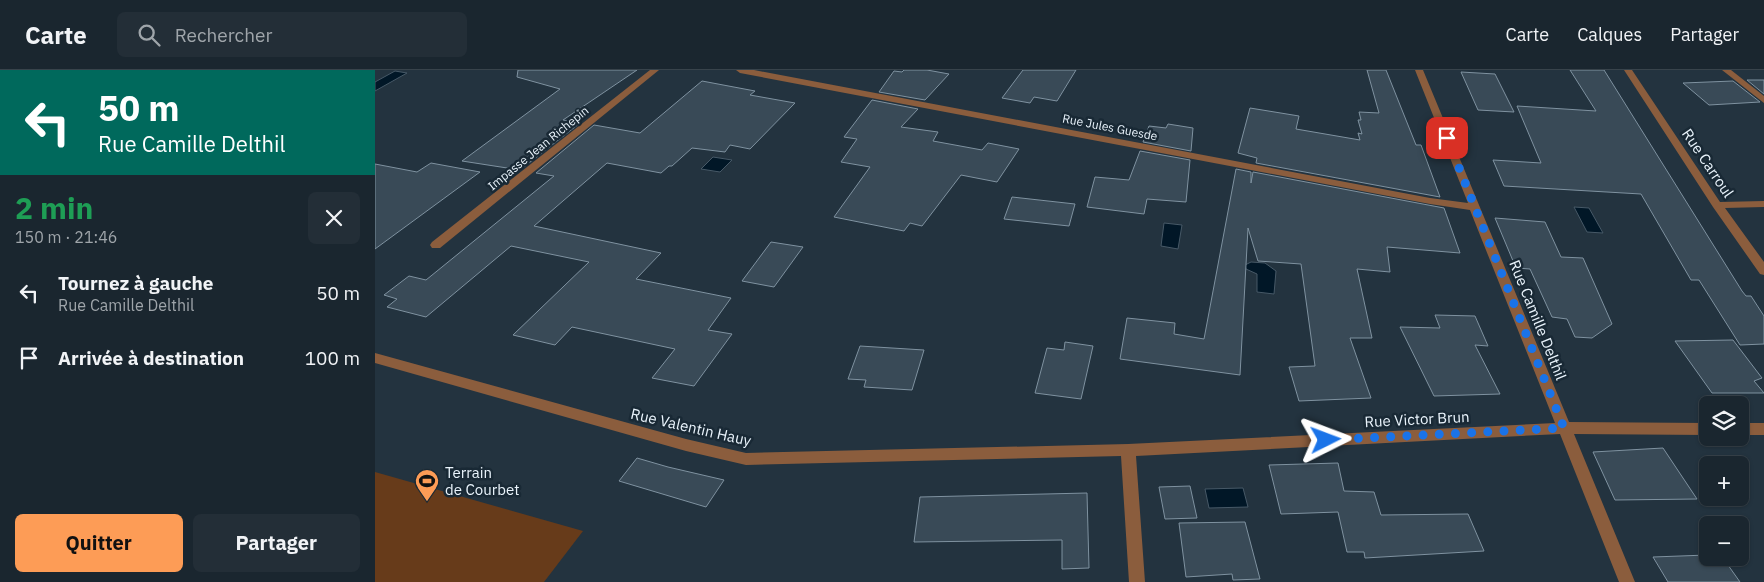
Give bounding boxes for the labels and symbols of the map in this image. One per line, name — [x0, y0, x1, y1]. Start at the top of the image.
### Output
street label: Impasse Jean Richepin — [485, 103, 591, 193]
street label: Rue Jules Guesde — [1061, 110, 1159, 144]
pin — [1426, 117, 1468, 159]
street label: Rue Carroul — [1678, 125, 1738, 201]
street label: Rue Camille Delthil — [1505, 257, 1571, 383]
street label: Rue Valentin Hauy — [629, 404, 754, 450]
street label: Rue Victor Brun — [1364, 407, 1470, 431]
position arrow — [1299, 413, 1351, 465]
place label: Terrain de Courbet — [445, 463, 519, 499]
sports icon: Terrain de Courbet — [414, 468, 440, 502]

